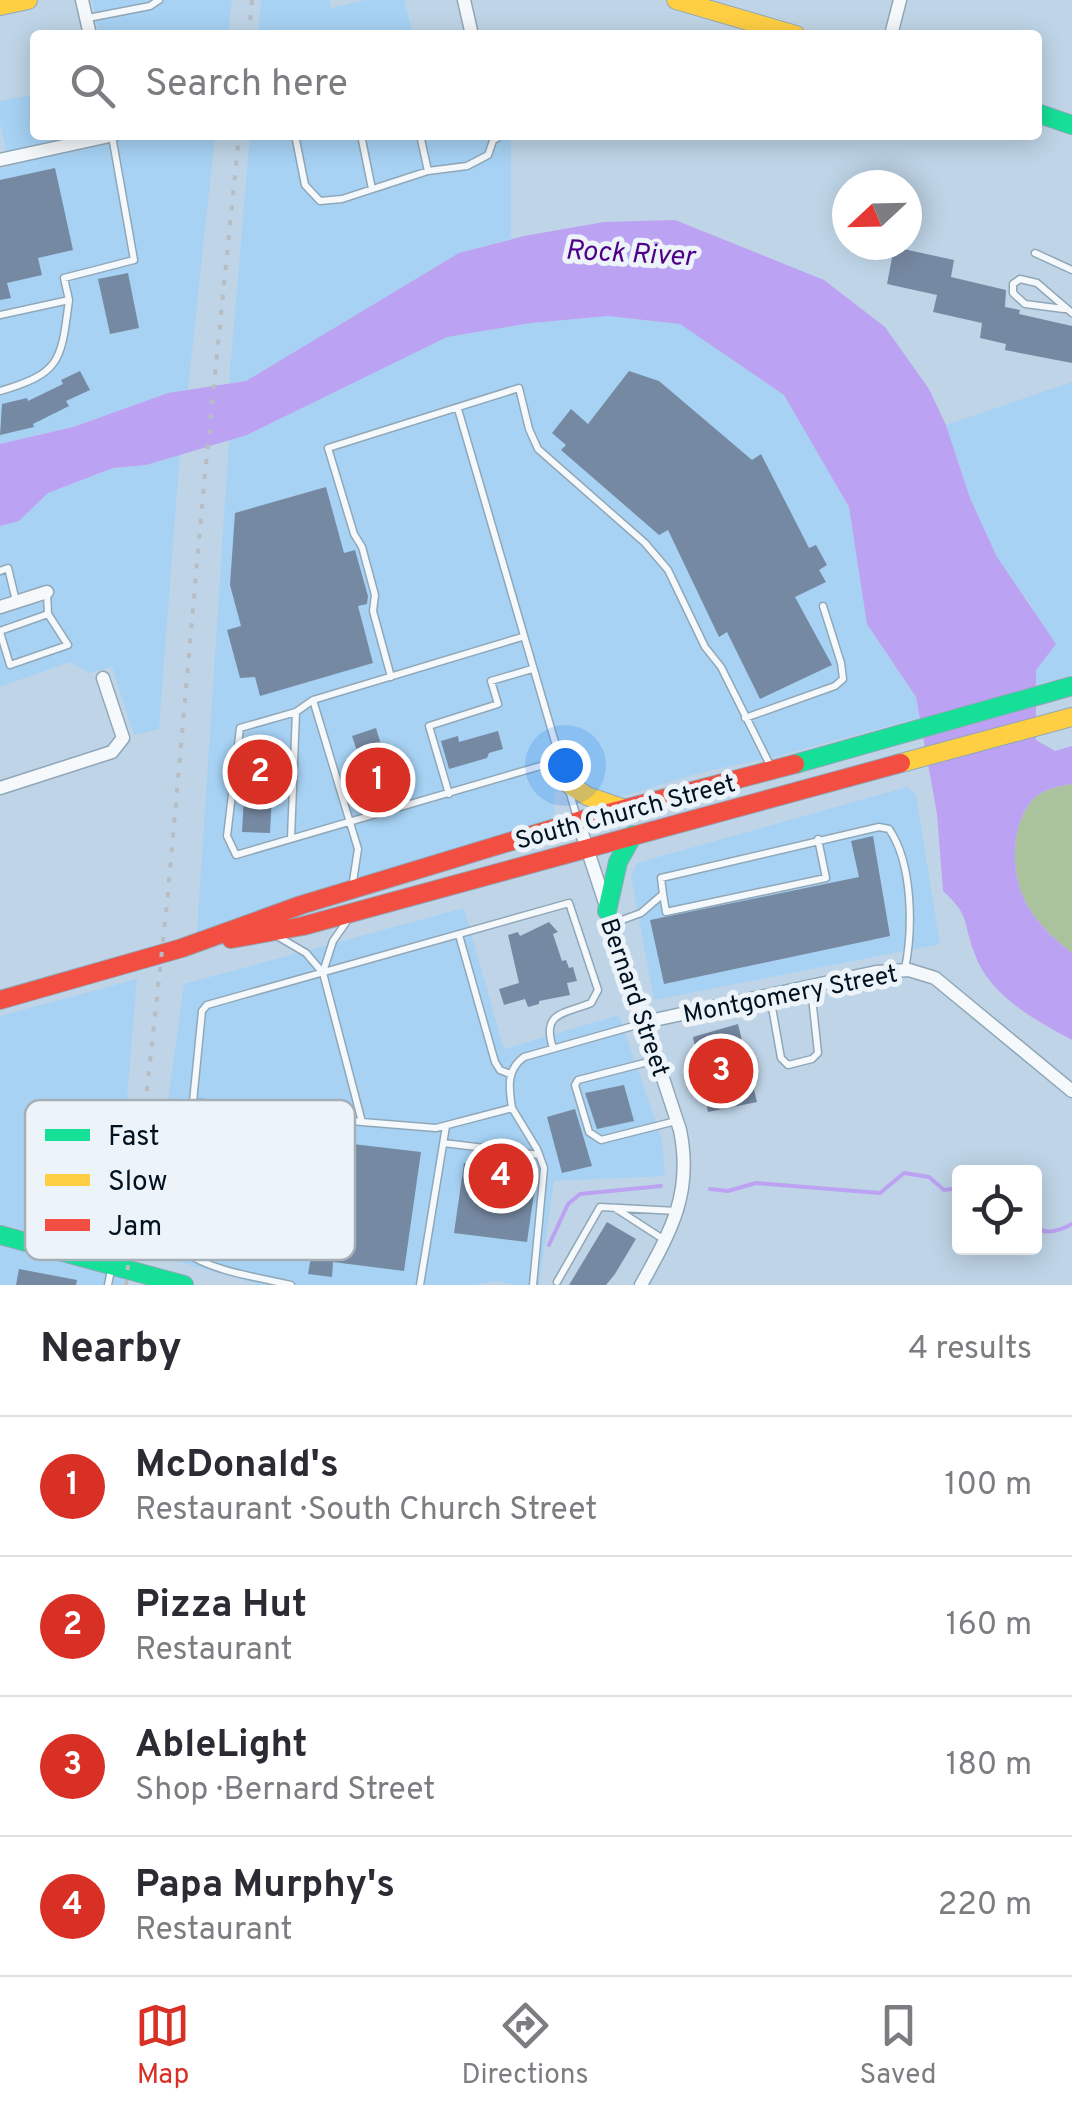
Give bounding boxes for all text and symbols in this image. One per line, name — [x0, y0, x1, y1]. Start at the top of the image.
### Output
search box — [30, 30, 1042, 140]
icon: search — [65, 58, 120, 113]
text: Search here — [145, 61, 348, 110]
north arrow — [832, 170, 922, 260]
water label: Rock River — [564, 234, 698, 276]
pin: 2 — [228, 734, 292, 810]
your location — [540, 740, 591, 791]
pin: 1 — [346, 742, 410, 818]
street label: South Church Street — [512, 769, 739, 859]
street label: Bernard Street — [591, 915, 675, 1081]
street label: Montgomery Street — [681, 959, 901, 1032]
pin: 3 — [688, 1034, 754, 1108]
legend — [25, 1100, 355, 1260]
text: Fast — [108, 1120, 160, 1156]
pin: 4 — [468, 1138, 534, 1214]
text: Slow — [108, 1165, 167, 1201]
map controls — [952, 1165, 1042, 1255]
button: locate — [952, 1165, 1042, 1255]
text: Jam — [108, 1210, 162, 1246]
text: Nearby — [40, 1324, 182, 1377]
text: 4 results — [908, 1330, 1032, 1370]
text: McDonald's — [135, 1442, 339, 1491]
text: 1 — [66, 1466, 79, 1506]
text: 100 m — [945, 1466, 1032, 1506]
text: Restaurant · South Church Street — [135, 1491, 597, 1531]
text: Pizza Hut — [135, 1582, 307, 1631]
text: 2 — [63, 1606, 82, 1646]
text: 160 m — [946, 1606, 1032, 1646]
text: Restaurant — [135, 1631, 293, 1671]
text: AbleLight — [135, 1722, 307, 1771]
text: 3 — [63, 1746, 82, 1786]
text: 180 m — [946, 1746, 1032, 1786]
text: Shop · Bernard Street — [135, 1771, 435, 1811]
text: Papa Murphy's — [135, 1862, 395, 1911]
text: 4 — [62, 1886, 83, 1926]
text: 220 m — [938, 1886, 1032, 1926]
text: Restaurant — [135, 1911, 293, 1951]
tab: Map — [135, 1998, 190, 2094]
tab: Directions — [461, 1998, 589, 2094]
tab: Saved — [860, 1998, 937, 2094]

